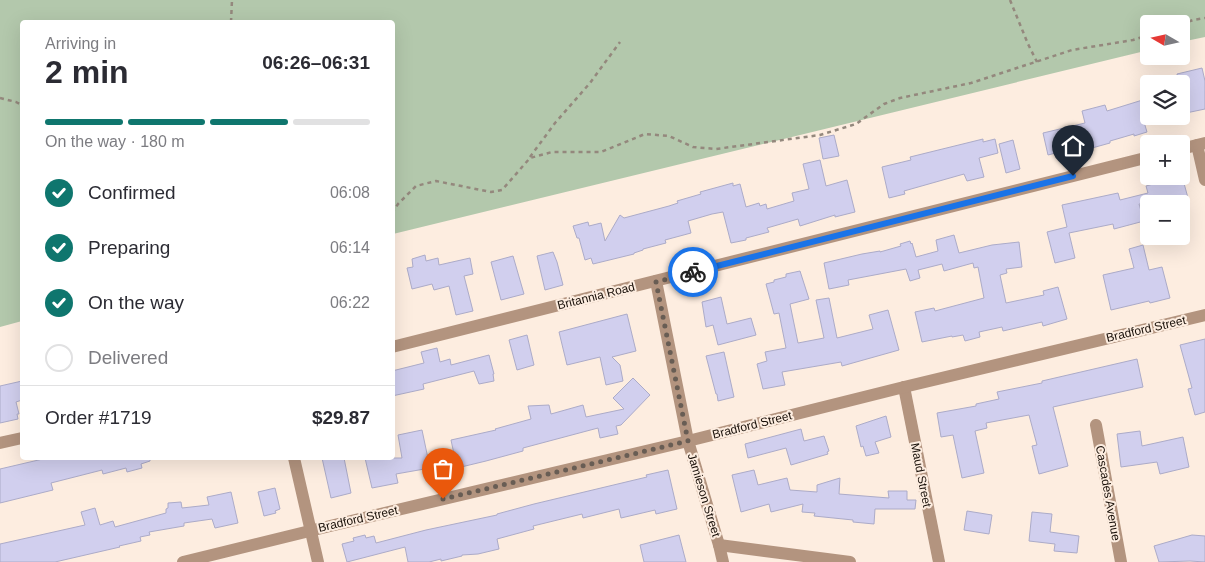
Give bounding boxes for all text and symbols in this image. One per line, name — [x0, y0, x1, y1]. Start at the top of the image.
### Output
north arrow — [1140, 15, 1190, 65]
map controls — [1140, 15, 1190, 245]
text: Arriving in — [45, 35, 116, 52]
text: 06:26–06:31 — [262, 52, 370, 73]
text: 2 min — [45, 54, 129, 90]
button: layers — [1140, 75, 1190, 125]
pin — [1052, 125, 1094, 176]
icon: home — [1059, 132, 1087, 160]
text: On the way · 180 m — [45, 133, 185, 150]
button: + — [1140, 135, 1190, 185]
icon: check — [45, 179, 73, 207]
text: Confirmed — [88, 182, 176, 203]
text: 06:08 — [330, 184, 370, 201]
button: − — [1140, 195, 1190, 245]
icon: check — [45, 234, 73, 262]
text: Preparing — [88, 237, 170, 258]
text: 06:14 — [330, 239, 370, 256]
courier — [668, 247, 718, 297]
icon: bike — [679, 258, 707, 286]
street label: Britannia Road — [556, 280, 636, 312]
icon: check — [45, 289, 73, 317]
text: On the way — [88, 292, 184, 313]
text: 06:22 — [330, 294, 370, 311]
street label: Bradford Street — [1105, 313, 1188, 345]
text: Delivered — [88, 347, 168, 368]
text: Order #1719 — [45, 407, 152, 428]
text: $29.87 — [312, 407, 370, 428]
street label: Bradford Street — [711, 408, 794, 442]
street label: Maud Street — [908, 442, 934, 509]
street label: Cascades Avenue — [1093, 444, 1123, 542]
pin — [422, 448, 464, 499]
street label: Jamieson Street — [685, 451, 724, 539]
icon: bag — [429, 455, 457, 483]
street label: Bradford Street — [317, 503, 400, 535]

